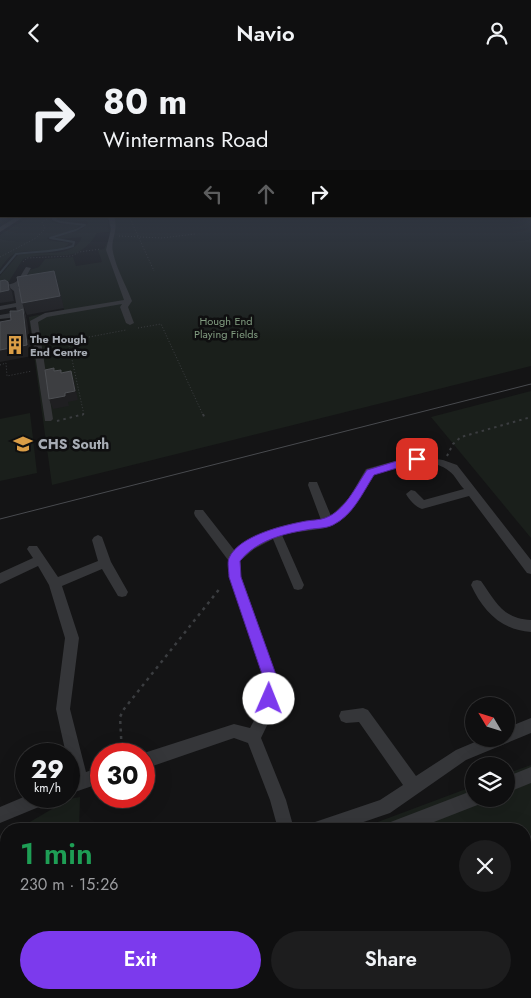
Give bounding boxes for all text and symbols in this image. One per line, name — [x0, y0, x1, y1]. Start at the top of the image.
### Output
text: Navio — [236, 17, 295, 49]
icon: back — [20, 19, 48, 47]
icon: person — [483, 19, 511, 47]
text: 80 m — [103, 77, 187, 127]
icon: right — [20, 85, 85, 150]
text: Wintermans Road — [103, 123, 268, 155]
icon: left — [199, 180, 227, 208]
icon: ahead — [252, 180, 280, 208]
icon: right — [305, 180, 333, 208]
park label: Hough End Playing Fields — [194, 313, 259, 342]
place label: The Hough End Centre — [30, 331, 88, 360]
building icon: The Hough End Centre — [4, 334, 26, 356]
school or university icon: CHS South — [12, 433, 34, 455]
place label: CHS South — [38, 434, 109, 454]
pin — [396, 438, 438, 480]
icon: arrive — [403, 445, 431, 473]
position arrow — [242, 672, 294, 724]
north arrow — [465, 697, 515, 747]
map controls — [465, 697, 515, 807]
speed limit sign: 30 — [90, 743, 155, 808]
text: 29 — [31, 751, 64, 787]
button: layers — [465, 757, 515, 807]
text: km/h — [34, 779, 61, 797]
text: 1 min — [20, 832, 93, 875]
button: close — [459, 840, 511, 892]
text: 230 m · 15:26 — [20, 873, 118, 896]
button: Exit — [20, 931, 261, 989]
button: Share — [271, 931, 511, 989]

